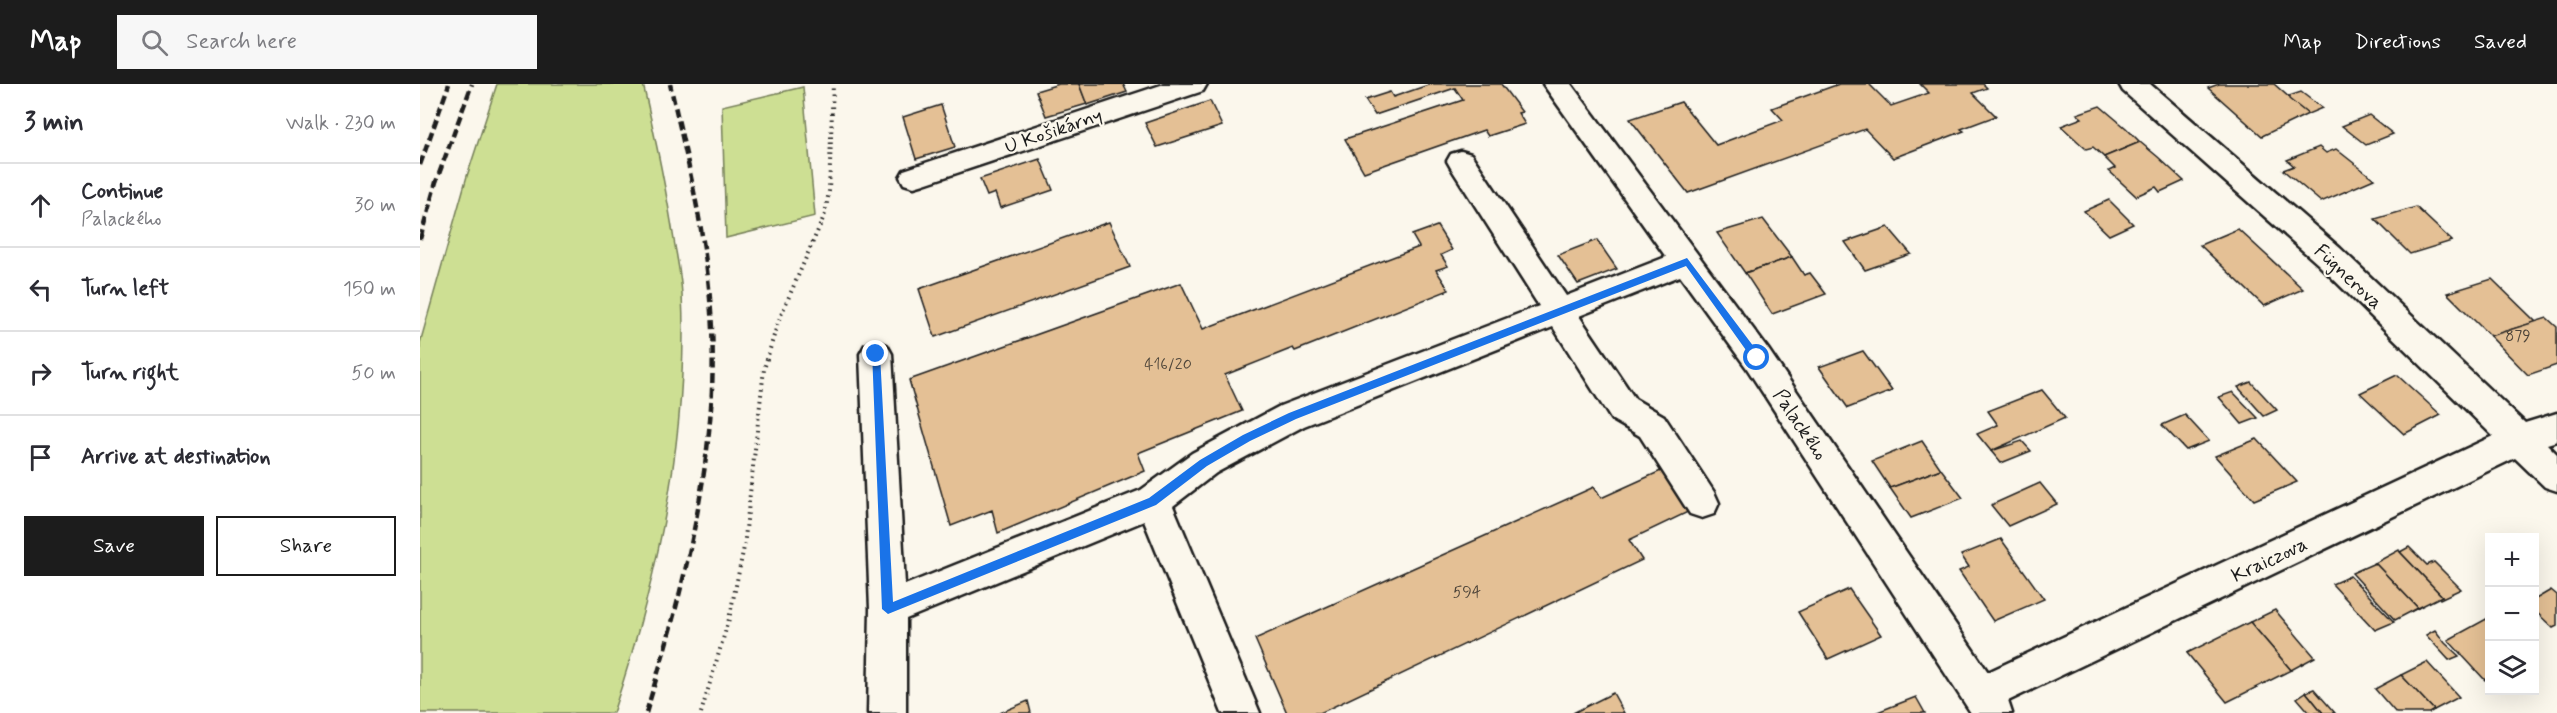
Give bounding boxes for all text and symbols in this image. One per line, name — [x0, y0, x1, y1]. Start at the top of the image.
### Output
search box — [117, 15, 537, 69]
text: Map — [30, 24, 81, 61]
icon: search — [138, 26, 171, 59]
text: Search here — [186, 28, 297, 56]
text: Map — [2283, 28, 2322, 56]
text: Directions — [2355, 28, 2441, 56]
text: Saved — [2474, 28, 2527, 56]
street label: U Košikárny — [1001, 102, 1106, 161]
text: 3 min — [24, 106, 84, 140]
text: Walk · 230 m — [286, 110, 396, 137]
text: Continue — [81, 178, 163, 206]
icon: ahead — [24, 189, 57, 222]
text: 30 m — [354, 192, 396, 219]
text: Palackého — [81, 206, 162, 233]
street label: Fügnerova — [2308, 238, 2388, 316]
icon: left — [24, 273, 57, 306]
text: Turn left — [81, 275, 169, 303]
text: 150 m — [343, 276, 396, 303]
house number: 879 — [2505, 326, 2531, 347]
route end — [862, 340, 888, 366]
route start — [1743, 344, 1769, 370]
house number: 416/20 — [1144, 354, 1192, 375]
icon: right — [24, 357, 57, 390]
text: Turn right — [81, 359, 179, 387]
text: 50 m — [351, 360, 396, 387]
street label: Palackého — [1766, 384, 1834, 466]
icon: arrive — [24, 441, 57, 474]
text: Arrive at destination — [81, 443, 271, 471]
button: Save — [24, 516, 204, 576]
button: Share — [216, 516, 396, 576]
street label: Kraiczova — [2227, 531, 2312, 590]
map controls — [2485, 533, 2539, 695]
button: + — [2485, 533, 2539, 587]
house number: 594 — [1453, 582, 1481, 603]
button: − — [2485, 587, 2539, 641]
button: layers — [2485, 641, 2539, 695]

